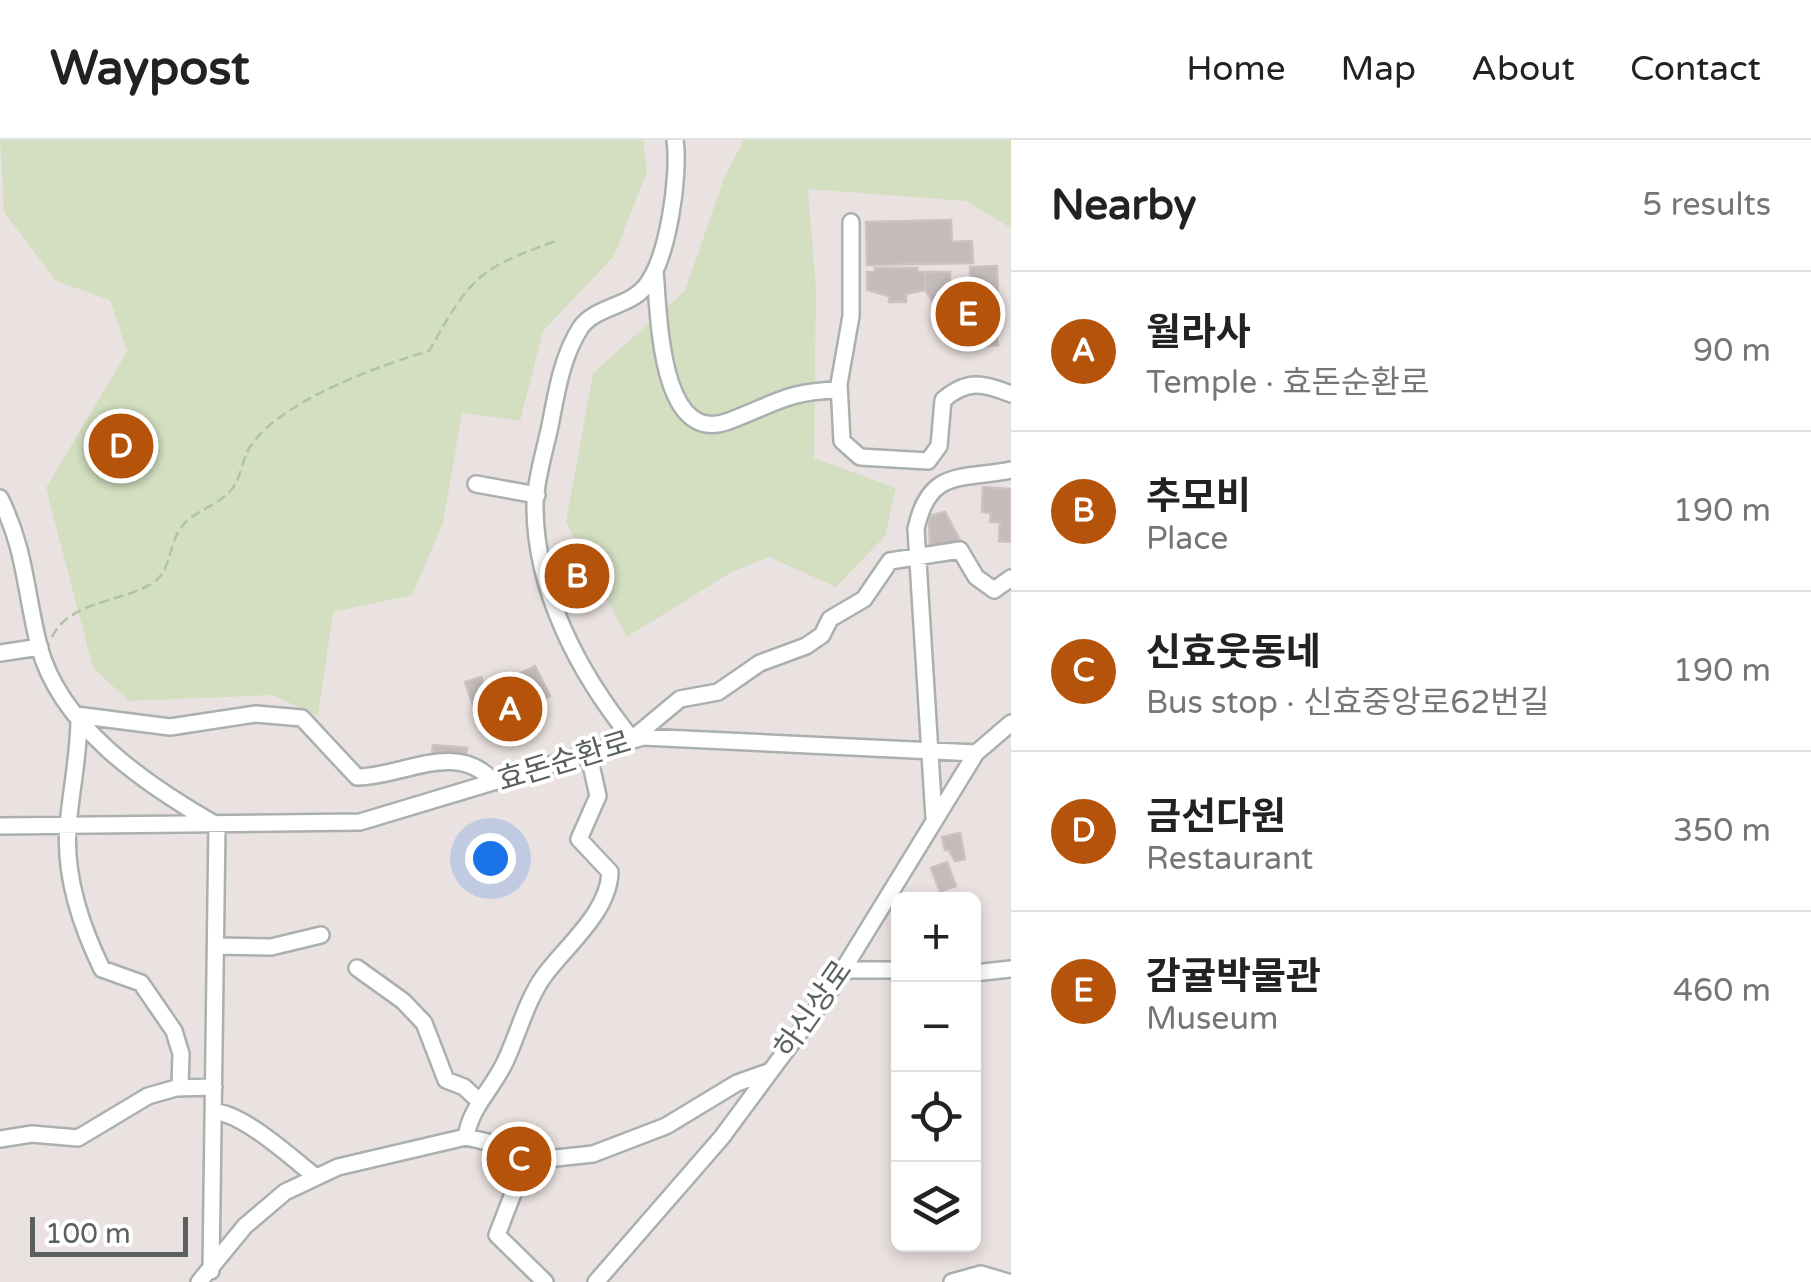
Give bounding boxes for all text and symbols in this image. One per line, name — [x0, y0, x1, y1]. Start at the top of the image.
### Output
text: Waypost — [50, 40, 250, 98]
text: Home — [1186, 48, 1285, 90]
text: Map — [1340, 48, 1416, 90]
text: About — [1471, 48, 1575, 90]
text: Contact — [1630, 48, 1761, 90]
text: Nearby — [1051, 180, 1196, 231]
text: 5 results — [1642, 186, 1771, 224]
pin: E — [936, 276, 1000, 352]
text: 월라사 — [1146, 310, 1251, 356]
text: A — [1072, 332, 1095, 370]
text: 90 m — [1693, 332, 1771, 370]
text: Temple · 효돈순환로 — [1146, 364, 1429, 402]
pin: D — [88, 408, 154, 484]
text: 추모비 — [1146, 474, 1251, 520]
text: B — [1072, 492, 1095, 530]
text: 190 m — [1673, 492, 1771, 530]
text: Place — [1146, 520, 1228, 558]
pin: B — [544, 538, 610, 614]
text: 신효웃동네 — [1146, 630, 1321, 676]
text: C — [1072, 652, 1095, 690]
text: 190 m — [1673, 652, 1771, 690]
pin: A — [478, 672, 542, 746]
text: Bus stop · 신효중앙로62번길 — [1146, 684, 1549, 722]
street label: 효돈순환로 — [493, 724, 636, 799]
text: 금선다원 — [1146, 794, 1286, 840]
text: D — [1071, 812, 1096, 850]
text: 350 m — [1673, 812, 1771, 850]
your location — [465, 833, 516, 884]
text: Restaurant — [1146, 840, 1313, 878]
map controls — [891, 892, 981, 1252]
button: + — [891, 892, 981, 982]
street label: 하신상로 — [767, 953, 860, 1065]
text: 감귤박물관 — [1146, 954, 1321, 1000]
text: E — [1073, 972, 1094, 1010]
text: 460 m — [1673, 972, 1771, 1010]
button: − — [891, 982, 981, 1072]
text: Museum — [1146, 1000, 1278, 1038]
button: locate — [891, 1072, 981, 1162]
pin: C — [486, 1122, 552, 1196]
button: layers — [891, 1162, 981, 1252]
scale bar — [30, 1212, 188, 1256]
text: 100 m — [45, 1217, 131, 1251]

